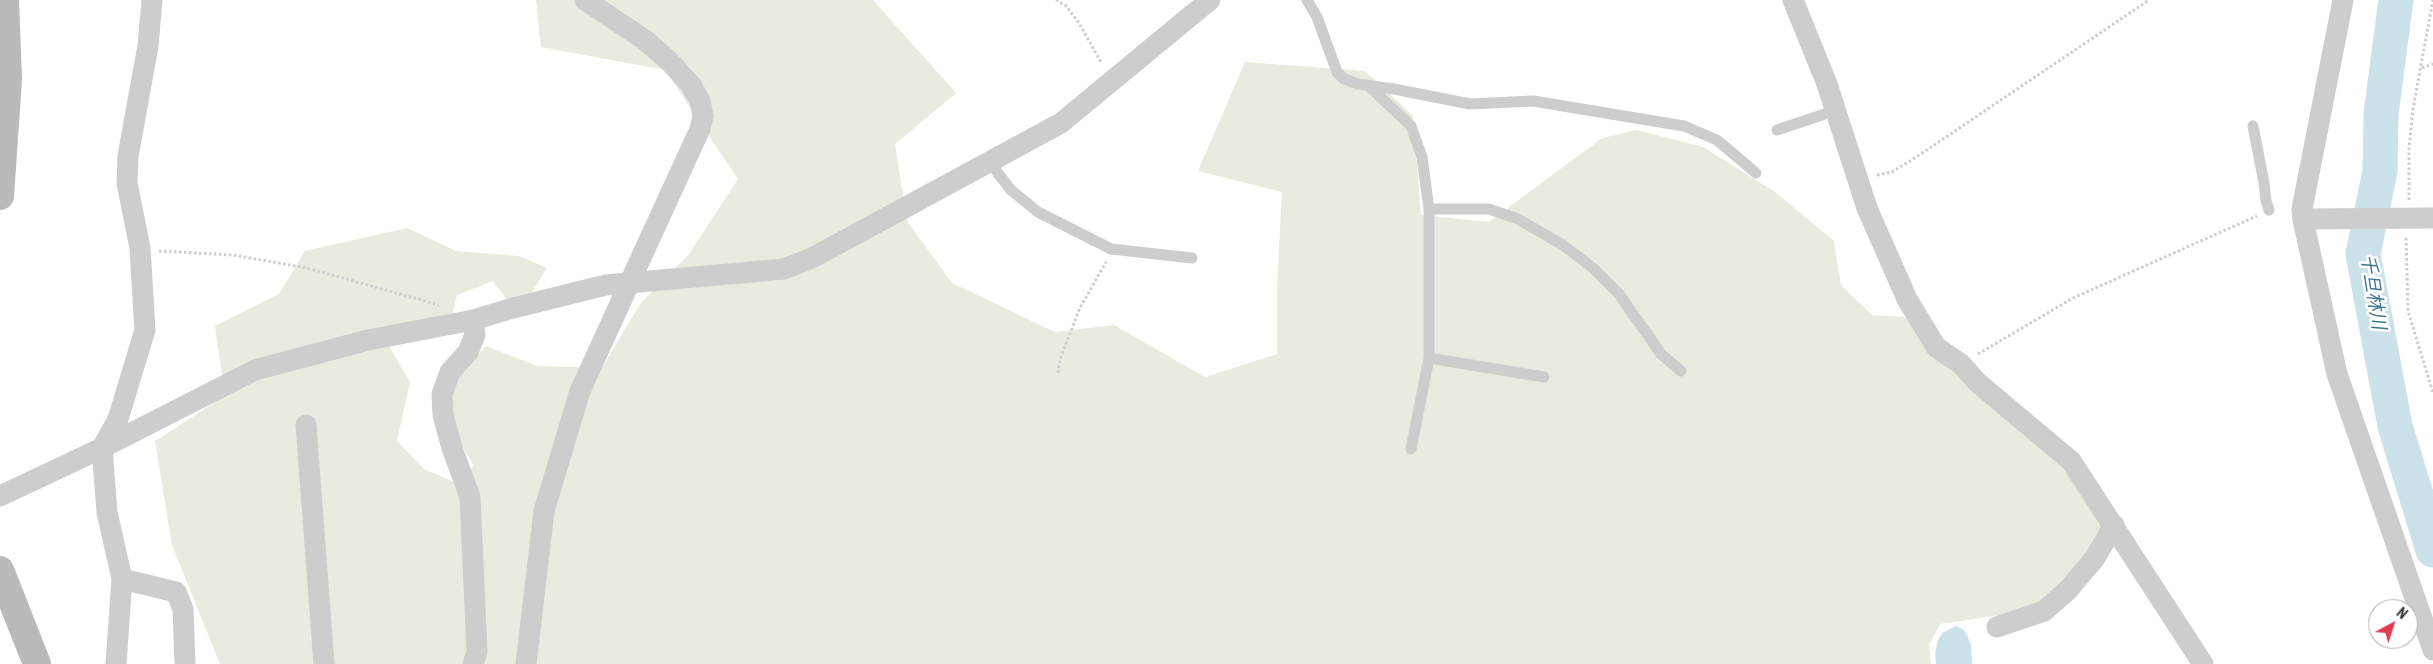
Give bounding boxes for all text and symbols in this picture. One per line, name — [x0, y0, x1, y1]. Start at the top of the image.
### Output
water label: 千旦林川 — [2355, 253, 2389, 331]
north arrow — [2368, 599, 2418, 649]
text: N — [2394, 604, 2410, 622]

